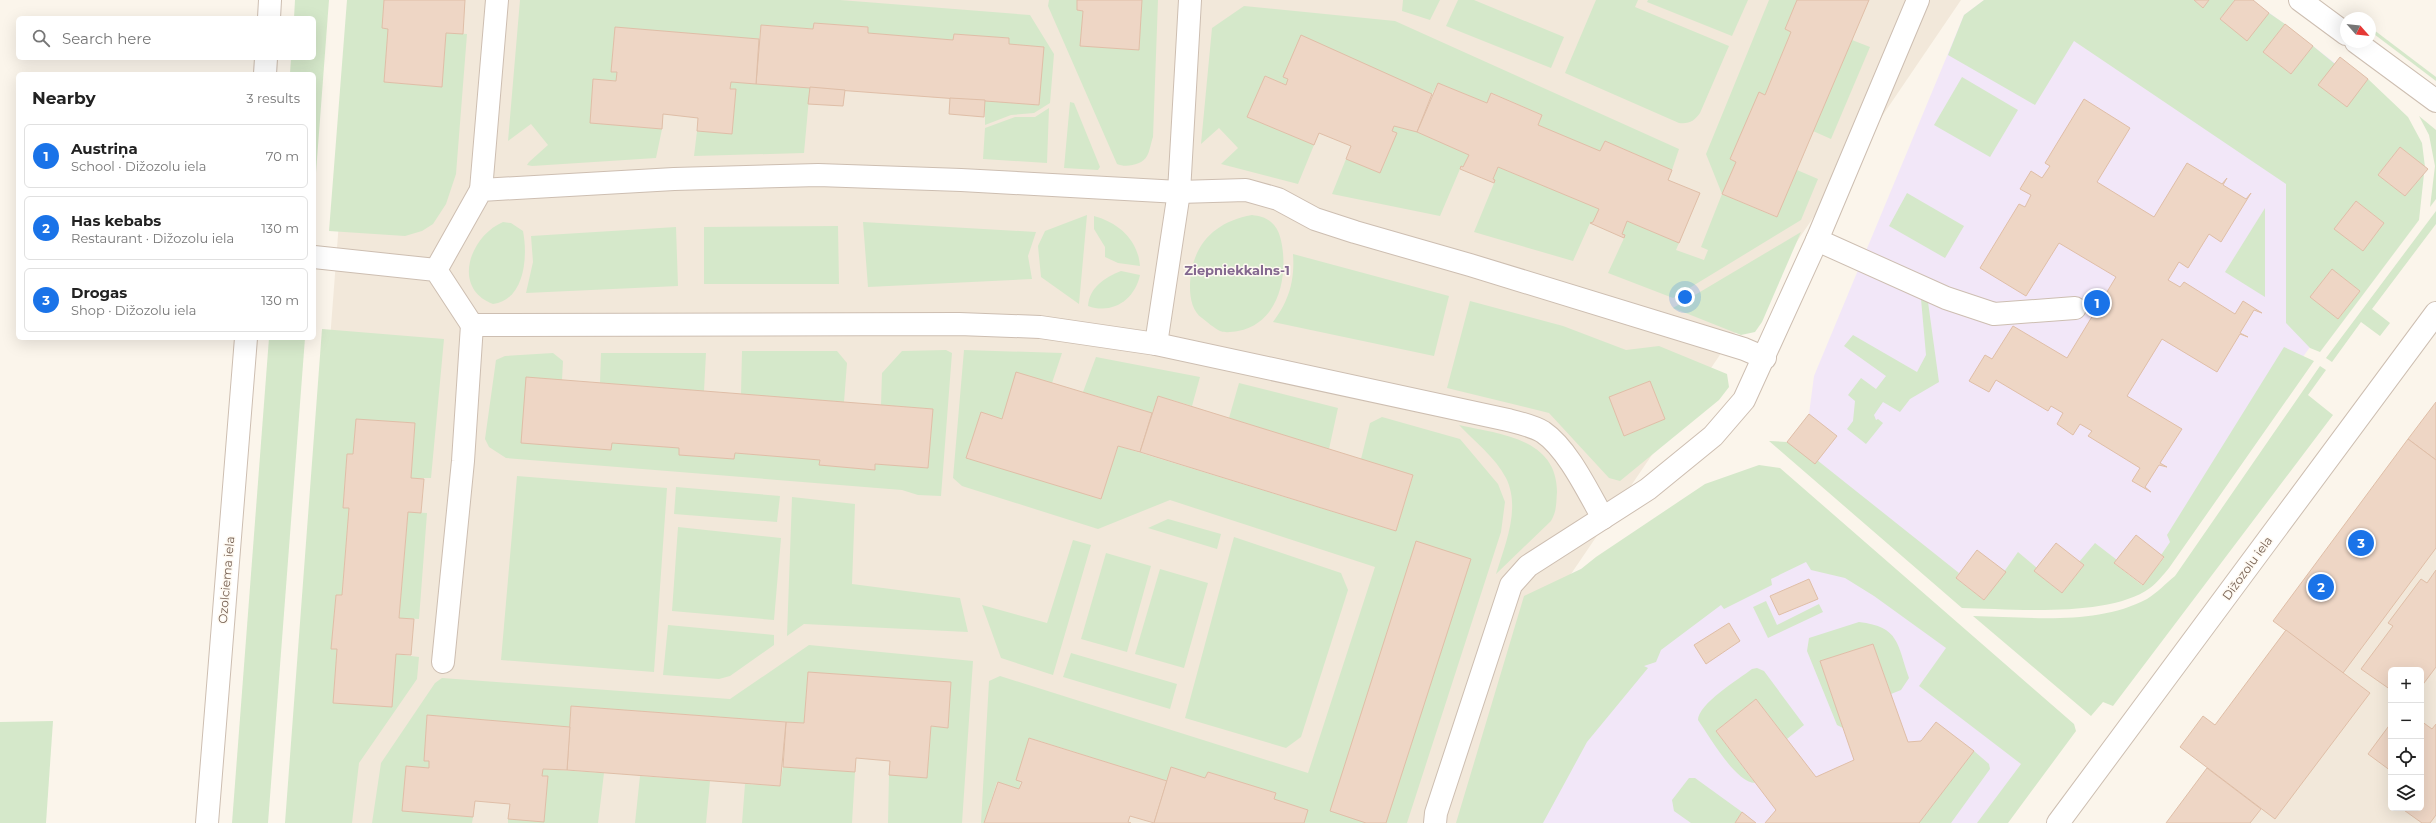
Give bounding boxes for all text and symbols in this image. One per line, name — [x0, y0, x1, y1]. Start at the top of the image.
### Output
north arrow — [2340, 12, 2376, 48]
search box — [16, 16, 316, 60]
icon: search — [30, 27, 52, 49]
text: Search here — [62, 29, 151, 48]
text: Nearby — [32, 88, 96, 108]
text: 3 results — [246, 90, 300, 106]
text: Austriņa — [71, 139, 138, 158]
text: 1 — [43, 148, 49, 164]
text: 70 m — [266, 148, 299, 164]
text: School · Dižozolu iela — [71, 158, 207, 174]
text: Has kebabs — [71, 211, 161, 230]
text: 2 — [42, 220, 50, 236]
text: 130 m — [261, 220, 299, 236]
text: Restaurant · Dižozolu iela — [71, 230, 234, 246]
district label: Ziepniekkalns-1 — [1184, 262, 1290, 278]
text: Drogas — [71, 283, 127, 302]
your location — [1675, 287, 1695, 307]
pin: 1 — [2084, 288, 2110, 318]
text: 3 — [42, 292, 50, 308]
text: 130 m — [261, 292, 299, 308]
text: Shop · Dižozolu iela — [71, 302, 196, 318]
pin: 3 — [2348, 528, 2374, 558]
street label: Dižozolu iela — [2219, 533, 2275, 603]
street label: Ozolciema iela — [215, 536, 237, 624]
pin: 2 — [2308, 572, 2334, 602]
map controls — [2388, 667, 2424, 811]
button: + — [2388, 667, 2424, 703]
button: − — [2388, 703, 2424, 739]
button: locate — [2388, 739, 2424, 775]
button: layers — [2388, 775, 2424, 811]

